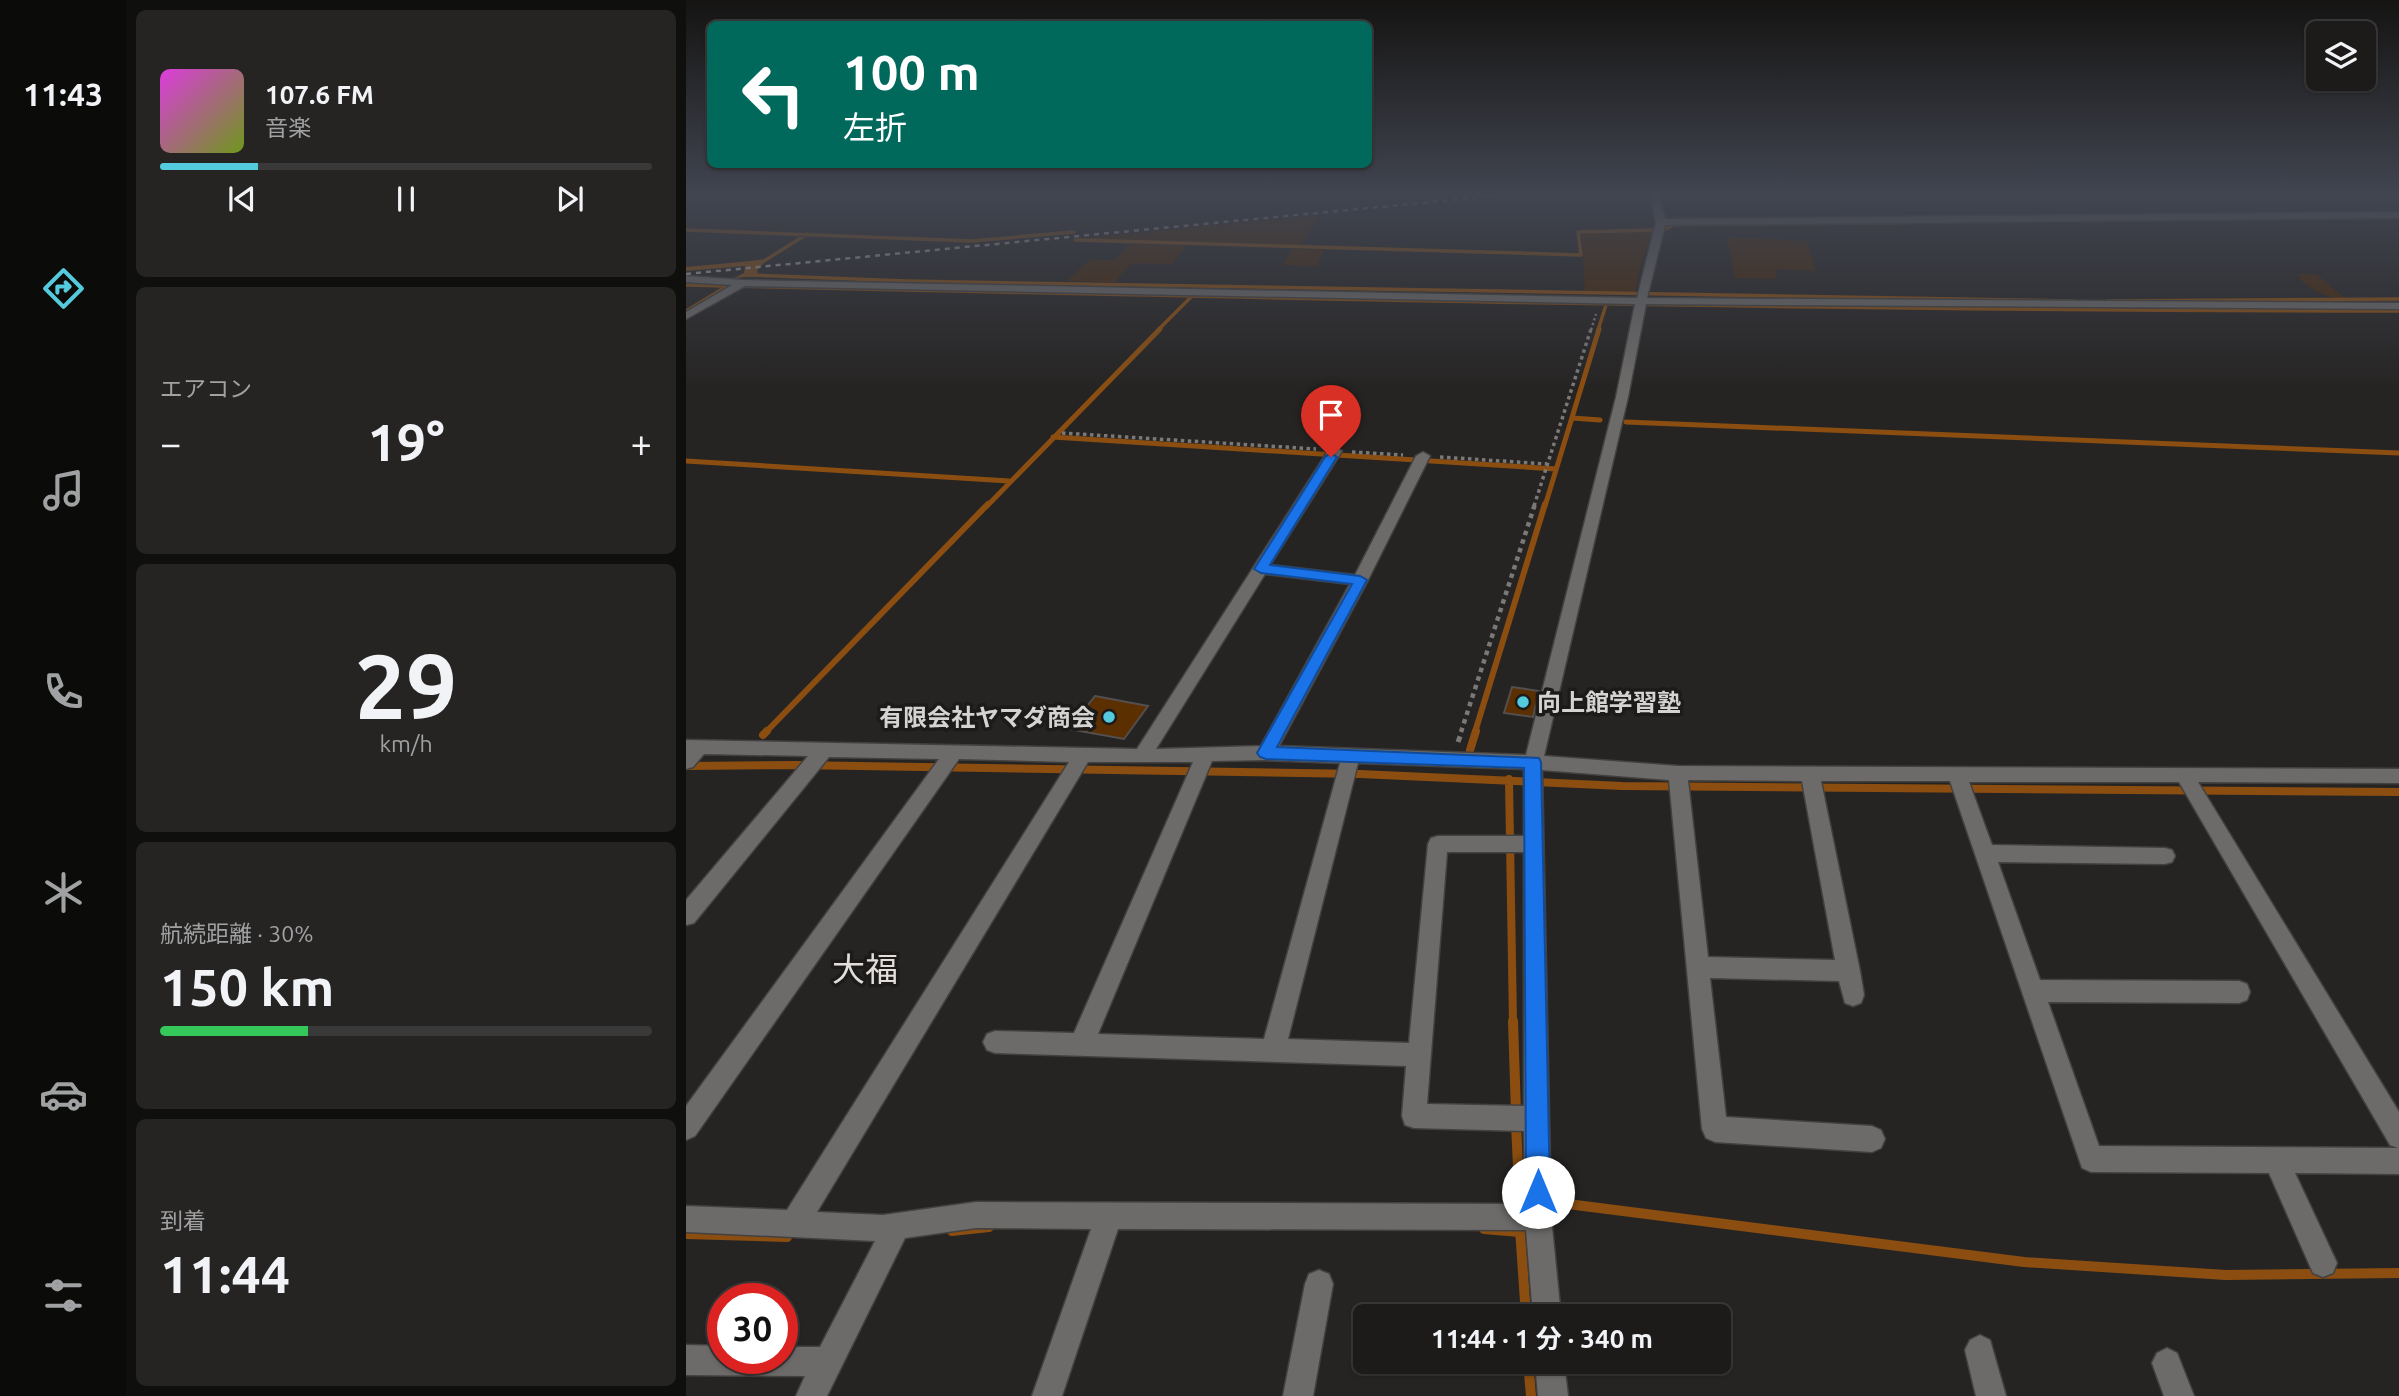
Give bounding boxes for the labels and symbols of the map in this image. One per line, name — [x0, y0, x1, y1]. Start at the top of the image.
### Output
pin — [1301, 385, 1361, 457]
place label: 向上館学習塾 — [1537, 689, 1681, 716]
marker: 向上館学習塾 — [1515, 694, 1531, 710]
place label: 有限会社ヤマダ商会 — [879, 704, 1095, 731]
marker: 有限会社ヤマダ商会 — [1101, 709, 1117, 725]
district label: 大福 — [832, 950, 898, 987]
position arrow — [1501, 1155, 1575, 1229]
speed limit sign: 30 — [707, 1283, 798, 1374]

